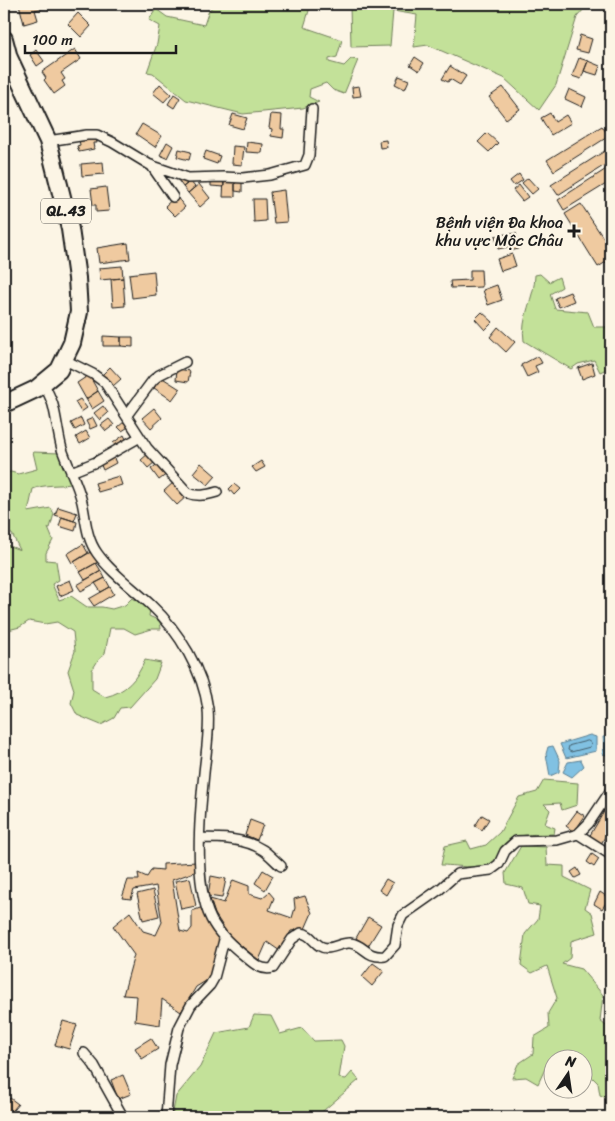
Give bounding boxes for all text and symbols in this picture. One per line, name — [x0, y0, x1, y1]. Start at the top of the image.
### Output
scale bar — [25, 22, 176, 54]
text: 100 m — [32, 27, 73, 53]
road number: QL.43 — [41, 198, 91, 224]
place label: Bệnh viện Đa khoa khu vực Mộc Châu — [436, 208, 563, 255]
marker: Bệnh viện Đa khoa khu vực Mộc Châu — [567, 224, 581, 238]
north arrow — [542, 1048, 592, 1098]
text: N — [562, 1048, 579, 1075]

